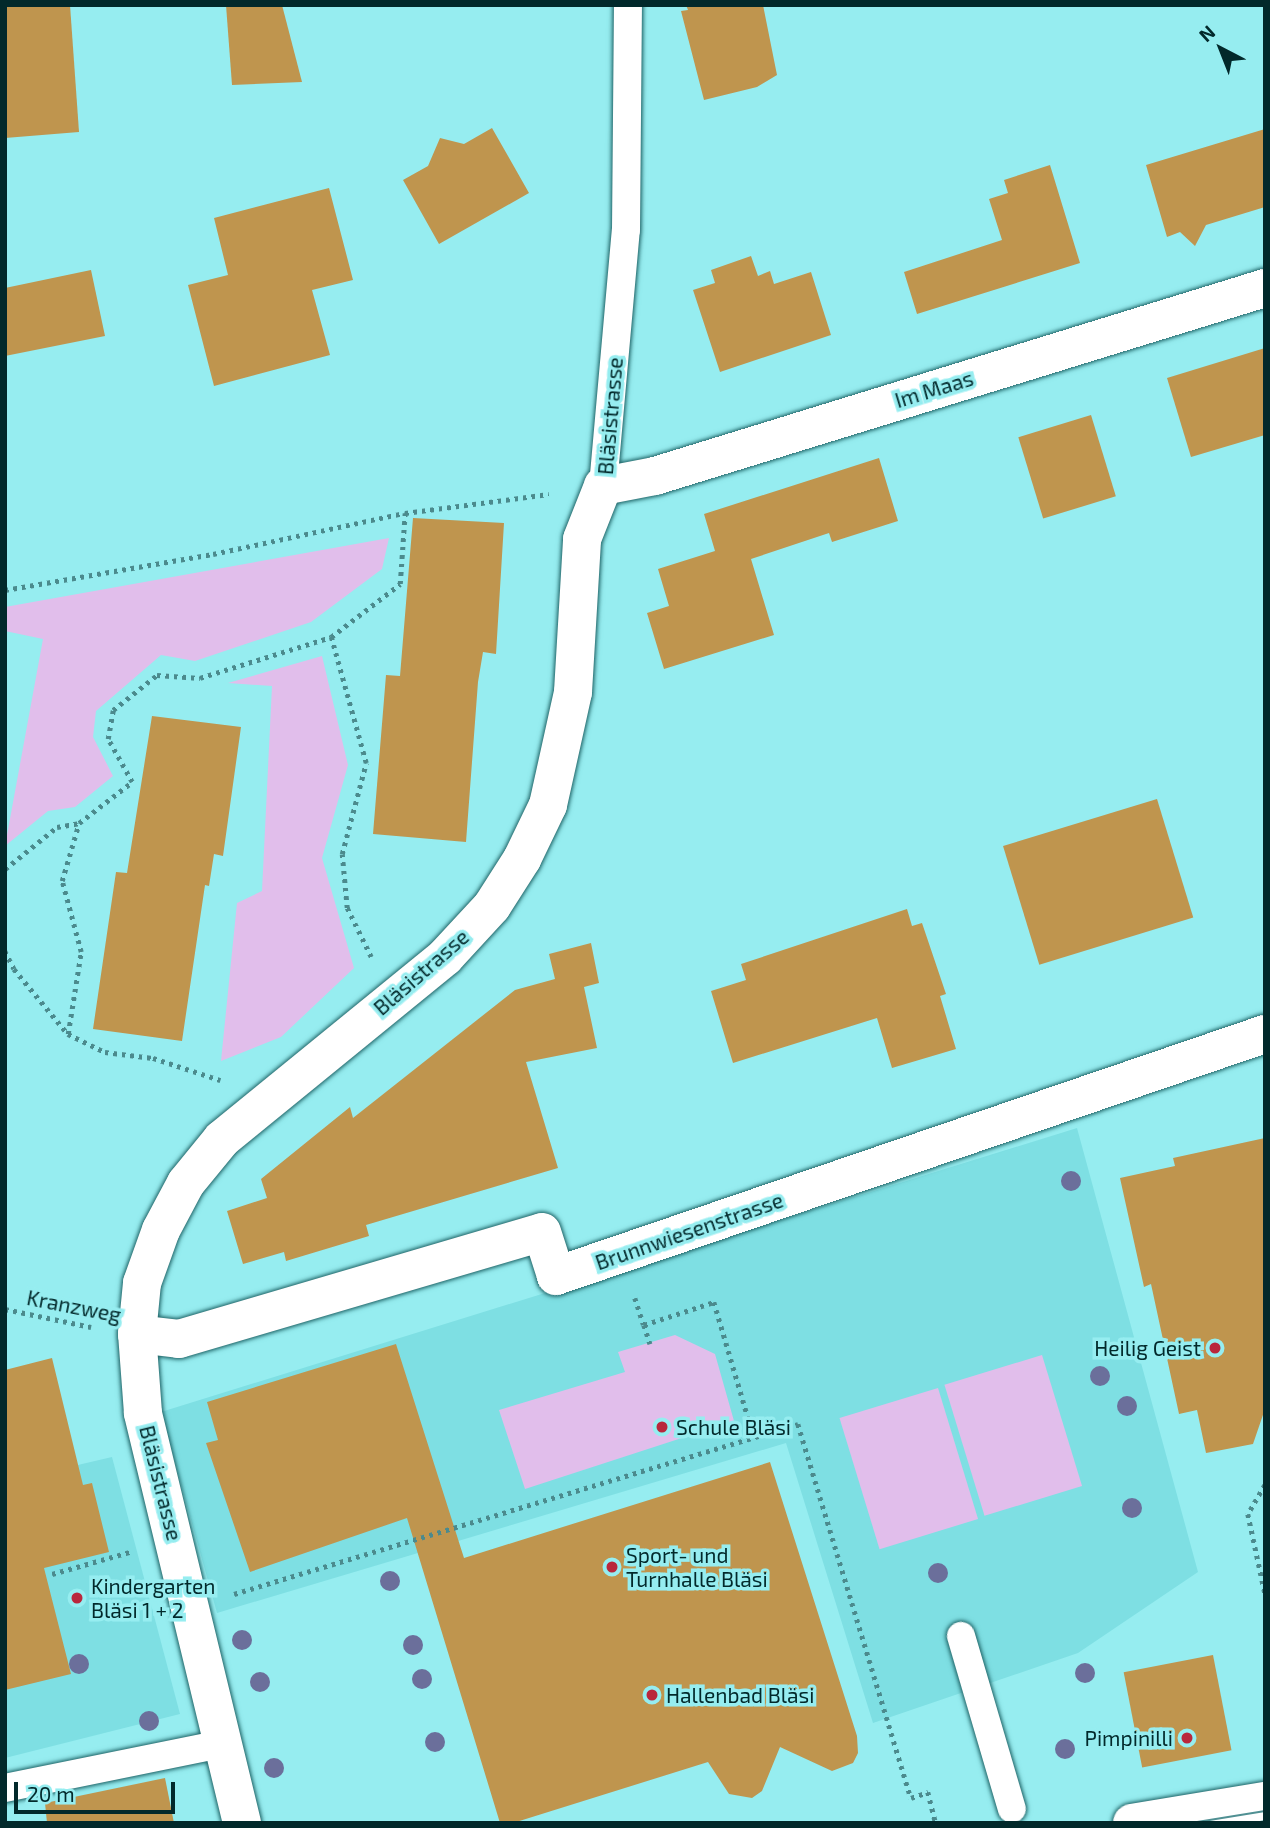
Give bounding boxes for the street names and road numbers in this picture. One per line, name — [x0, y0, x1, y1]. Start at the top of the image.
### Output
street label: Bläsistrasse — [592, 356, 628, 476]
street label: Im Maas — [892, 365, 976, 413]
street label: Bläsistrasse — [368, 924, 474, 1020]
street label: Brunnwiesenstrasse — [592, 1187, 786, 1275]
street label: Kranzweg — [25, 1285, 123, 1327]
street label: Bläsistrasse — [135, 1423, 187, 1543]

